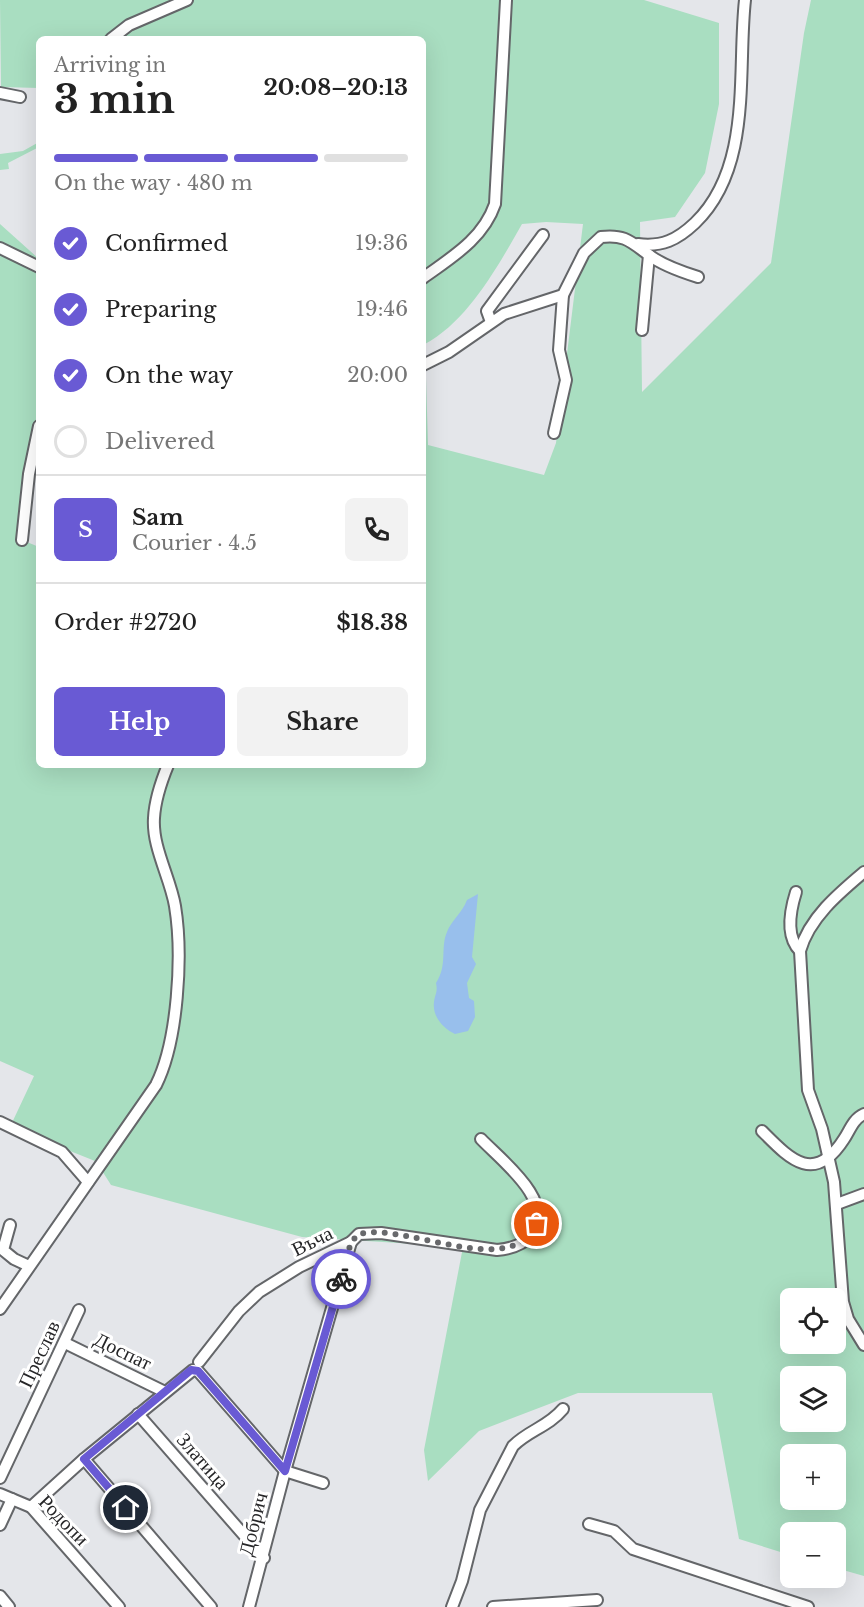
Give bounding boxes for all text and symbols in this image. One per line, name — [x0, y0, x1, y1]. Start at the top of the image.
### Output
text: Arriving in — [54, 53, 166, 77]
text: 20:08–20:13 — [263, 74, 408, 101]
text: 3 min — [54, 75, 175, 124]
text: On the way · 480 m — [54, 171, 253, 195]
icon: check — [54, 227, 87, 260]
text: Confirmed — [105, 230, 228, 257]
text: 19:36 — [355, 231, 408, 255]
icon: check — [54, 293, 87, 326]
text: Preparing — [105, 296, 216, 323]
text: 19:46 — [356, 297, 408, 321]
icon: check — [54, 359, 87, 392]
text: On the way — [105, 362, 233, 389]
text: 20:00 — [347, 363, 408, 387]
text: Delivered — [105, 428, 215, 455]
button: phone — [345, 498, 408, 561]
text: Sam — [132, 504, 184, 531]
text: S — [78, 516, 93, 543]
text: Courier · 4.5 — [132, 531, 257, 555]
text: Order #2720 — [54, 609, 197, 636]
text: $18.38 — [337, 609, 408, 636]
button: Help — [54, 687, 225, 756]
button: Share — [237, 687, 408, 756]
pin — [511, 1198, 562, 1249]
icon: bag — [520, 1207, 553, 1240]
street label: Въча — [288, 1221, 337, 1261]
courier — [311, 1249, 371, 1309]
icon: bike — [325, 1263, 358, 1296]
map controls — [780, 1288, 846, 1588]
button: locate — [780, 1288, 846, 1354]
street label: Преслав — [13, 1317, 65, 1391]
street label: Доспат — [90, 1327, 156, 1375]
button: layers — [780, 1366, 846, 1432]
street label: Златица — [172, 1428, 234, 1494]
button: + — [780, 1444, 846, 1510]
pin — [100, 1482, 151, 1533]
street label: Родопи — [34, 1489, 94, 1551]
street label: Добрич — [234, 1490, 272, 1558]
icon: home — [109, 1491, 142, 1524]
button: − — [780, 1522, 846, 1588]

